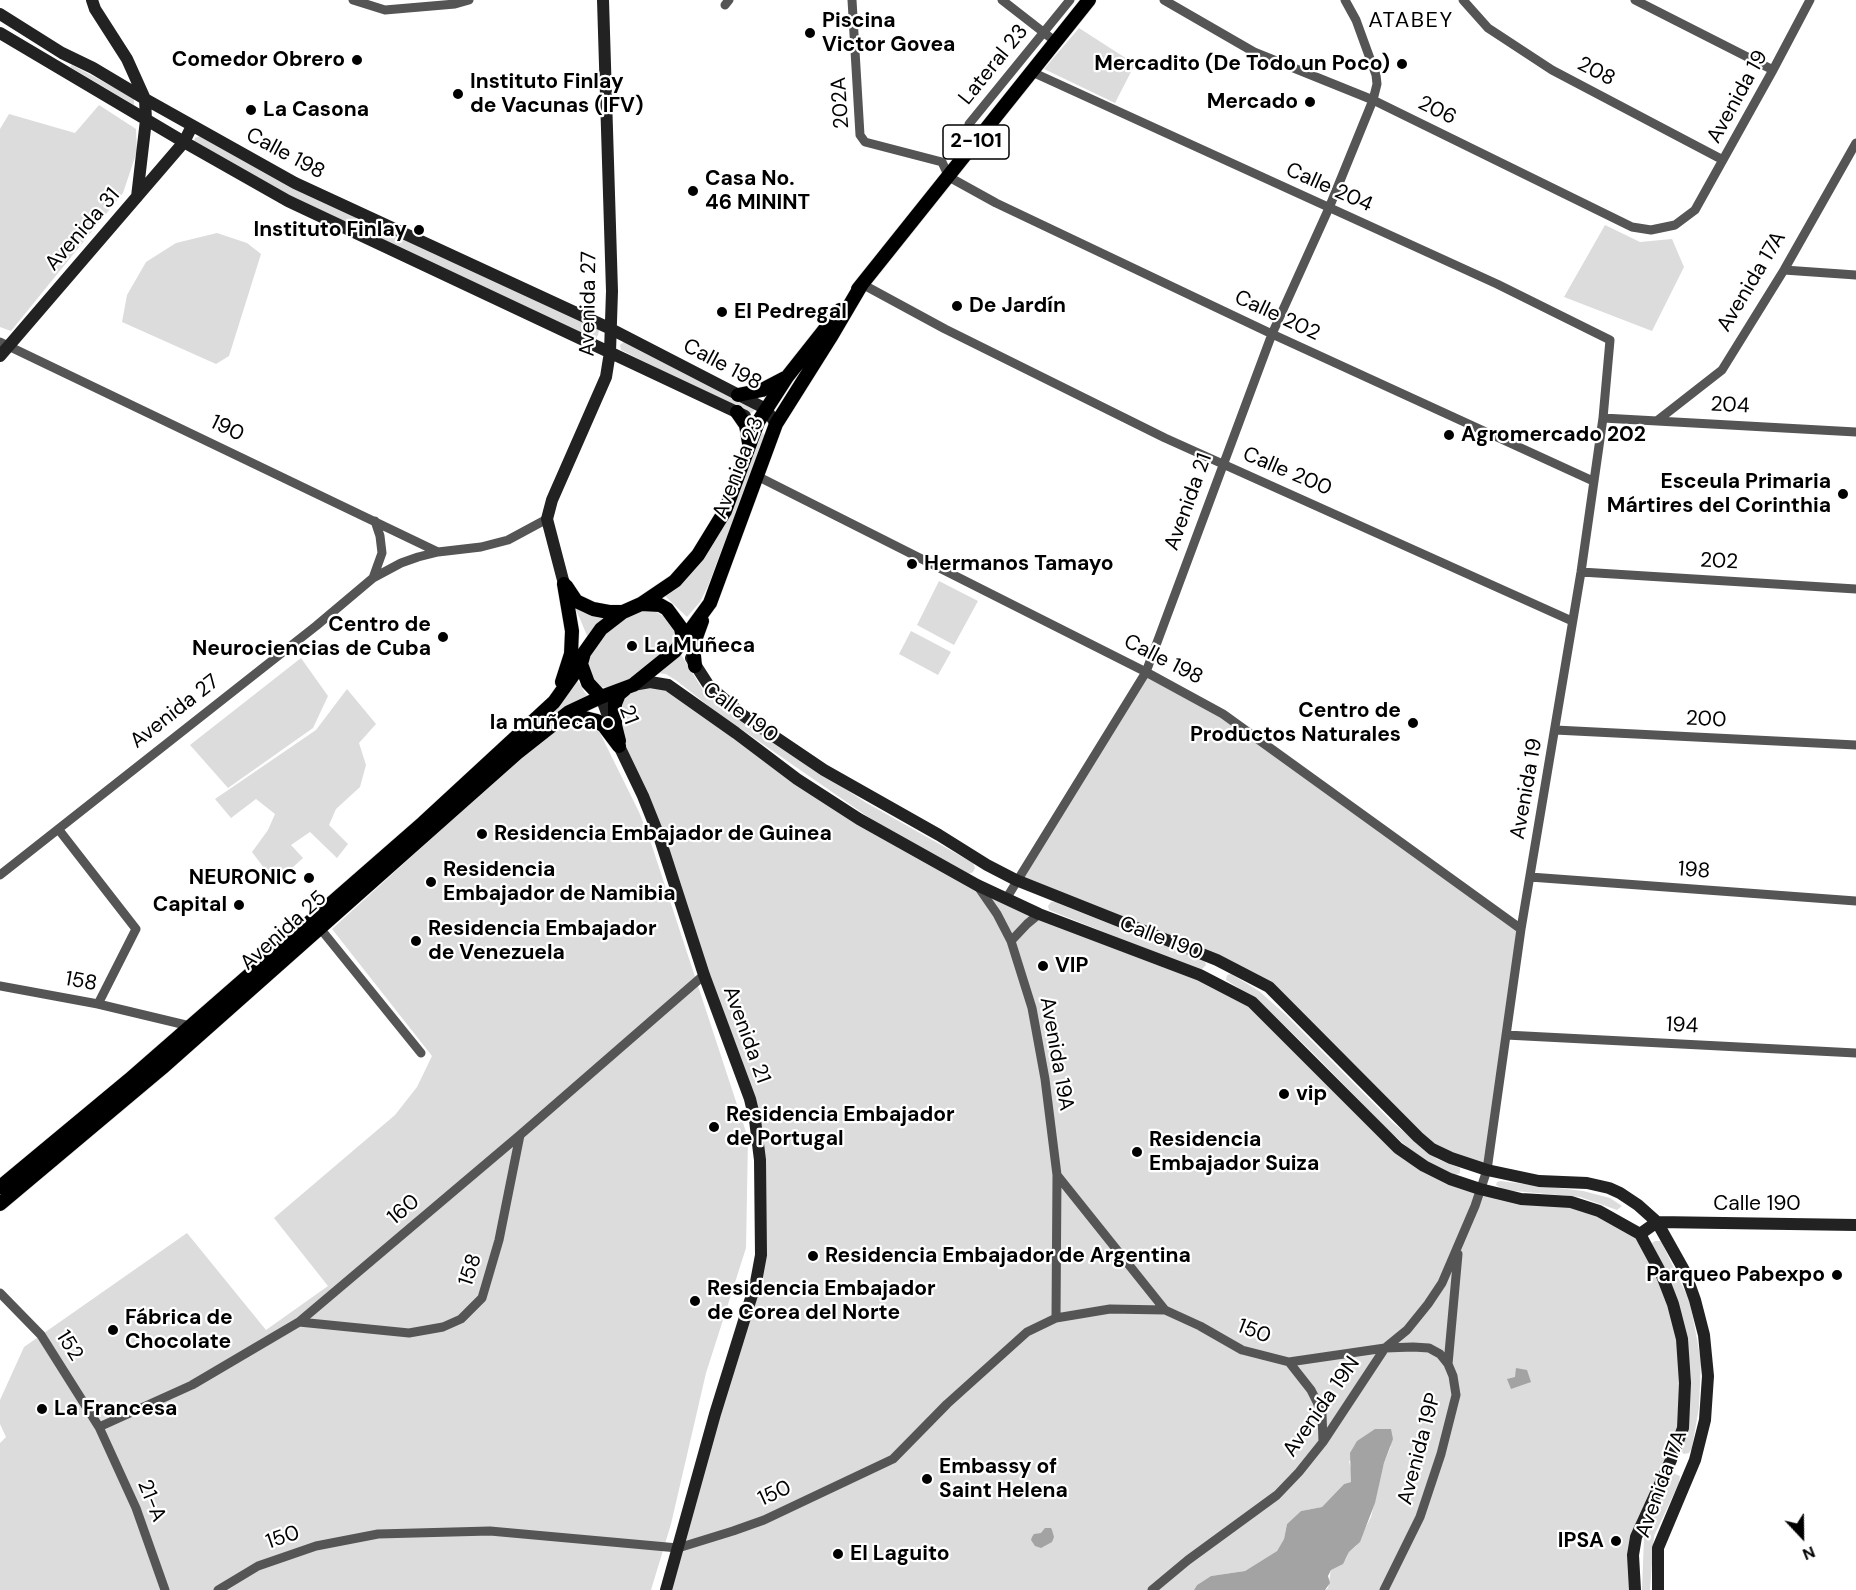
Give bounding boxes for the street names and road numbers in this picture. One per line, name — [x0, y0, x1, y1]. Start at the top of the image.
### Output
street label: Lateral 23 — [954, 20, 1034, 110]
street label: Avenida 19 — [1702, 46, 1774, 148]
street label: 208 — [1573, 52, 1619, 92]
street label: 202A — [827, 76, 855, 130]
street label: 206 — [1414, 91, 1460, 131]
street label: Calle 198 — [241, 123, 329, 185]
road number: 2-101 — [943, 125, 1009, 159]
street label: Calle 204 — [1282, 158, 1376, 218]
street label: Avenida 31 — [40, 184, 126, 276]
street label: Avenida 17A — [1712, 227, 1792, 337]
street label: Avenida 27 — [575, 251, 603, 357]
street label: Calle 202 — [1230, 285, 1324, 347]
street label: Calle 198 — [678, 334, 766, 396]
street label: 204 — [1710, 392, 1750, 420]
street label: 190 — [206, 410, 248, 448]
street label: Avenida 23 — [708, 413, 770, 523]
street label: Calle 200 — [1239, 442, 1335, 502]
street label: Avenida 21 — [1160, 450, 1218, 554]
street label: 202 — [1699, 548, 1739, 576]
street label: Calle 198 — [1119, 629, 1207, 691]
street label: Avenida 27 — [126, 670, 224, 754]
street label: Calle 190 — [697, 677, 783, 749]
street label: 21 — [613, 702, 643, 728]
street label: 200 — [1685, 706, 1727, 734]
street label: Avenida 19 — [1506, 736, 1548, 842]
street label: 198 — [1677, 857, 1711, 885]
street label: Avenida 25 — [236, 886, 332, 976]
street label: Calle 190 — [1116, 912, 1206, 966]
street label: 158 — [63, 967, 99, 997]
street label: Avenida 21 — [717, 983, 775, 1087]
street label: Avenida 19A — [1034, 995, 1078, 1113]
street label: 194 — [1665, 1013, 1699, 1039]
street label: 160 — [383, 1189, 425, 1231]
street label: Calle 190 — [1713, 1191, 1801, 1217]
street label: 158 — [454, 1251, 488, 1289]
street label: 150 — [1234, 1314, 1274, 1350]
street label: 152 — [50, 1326, 88, 1366]
street label: Avenida 19N — [1278, 1352, 1366, 1462]
street label: Avenida 19P — [1393, 1390, 1447, 1508]
street label: Avenida 17A — [1631, 1427, 1693, 1541]
street label: 150 — [754, 1475, 796, 1513]
street label: 21-A — [131, 1476, 171, 1526]
street label: 150 — [263, 1521, 303, 1555]

